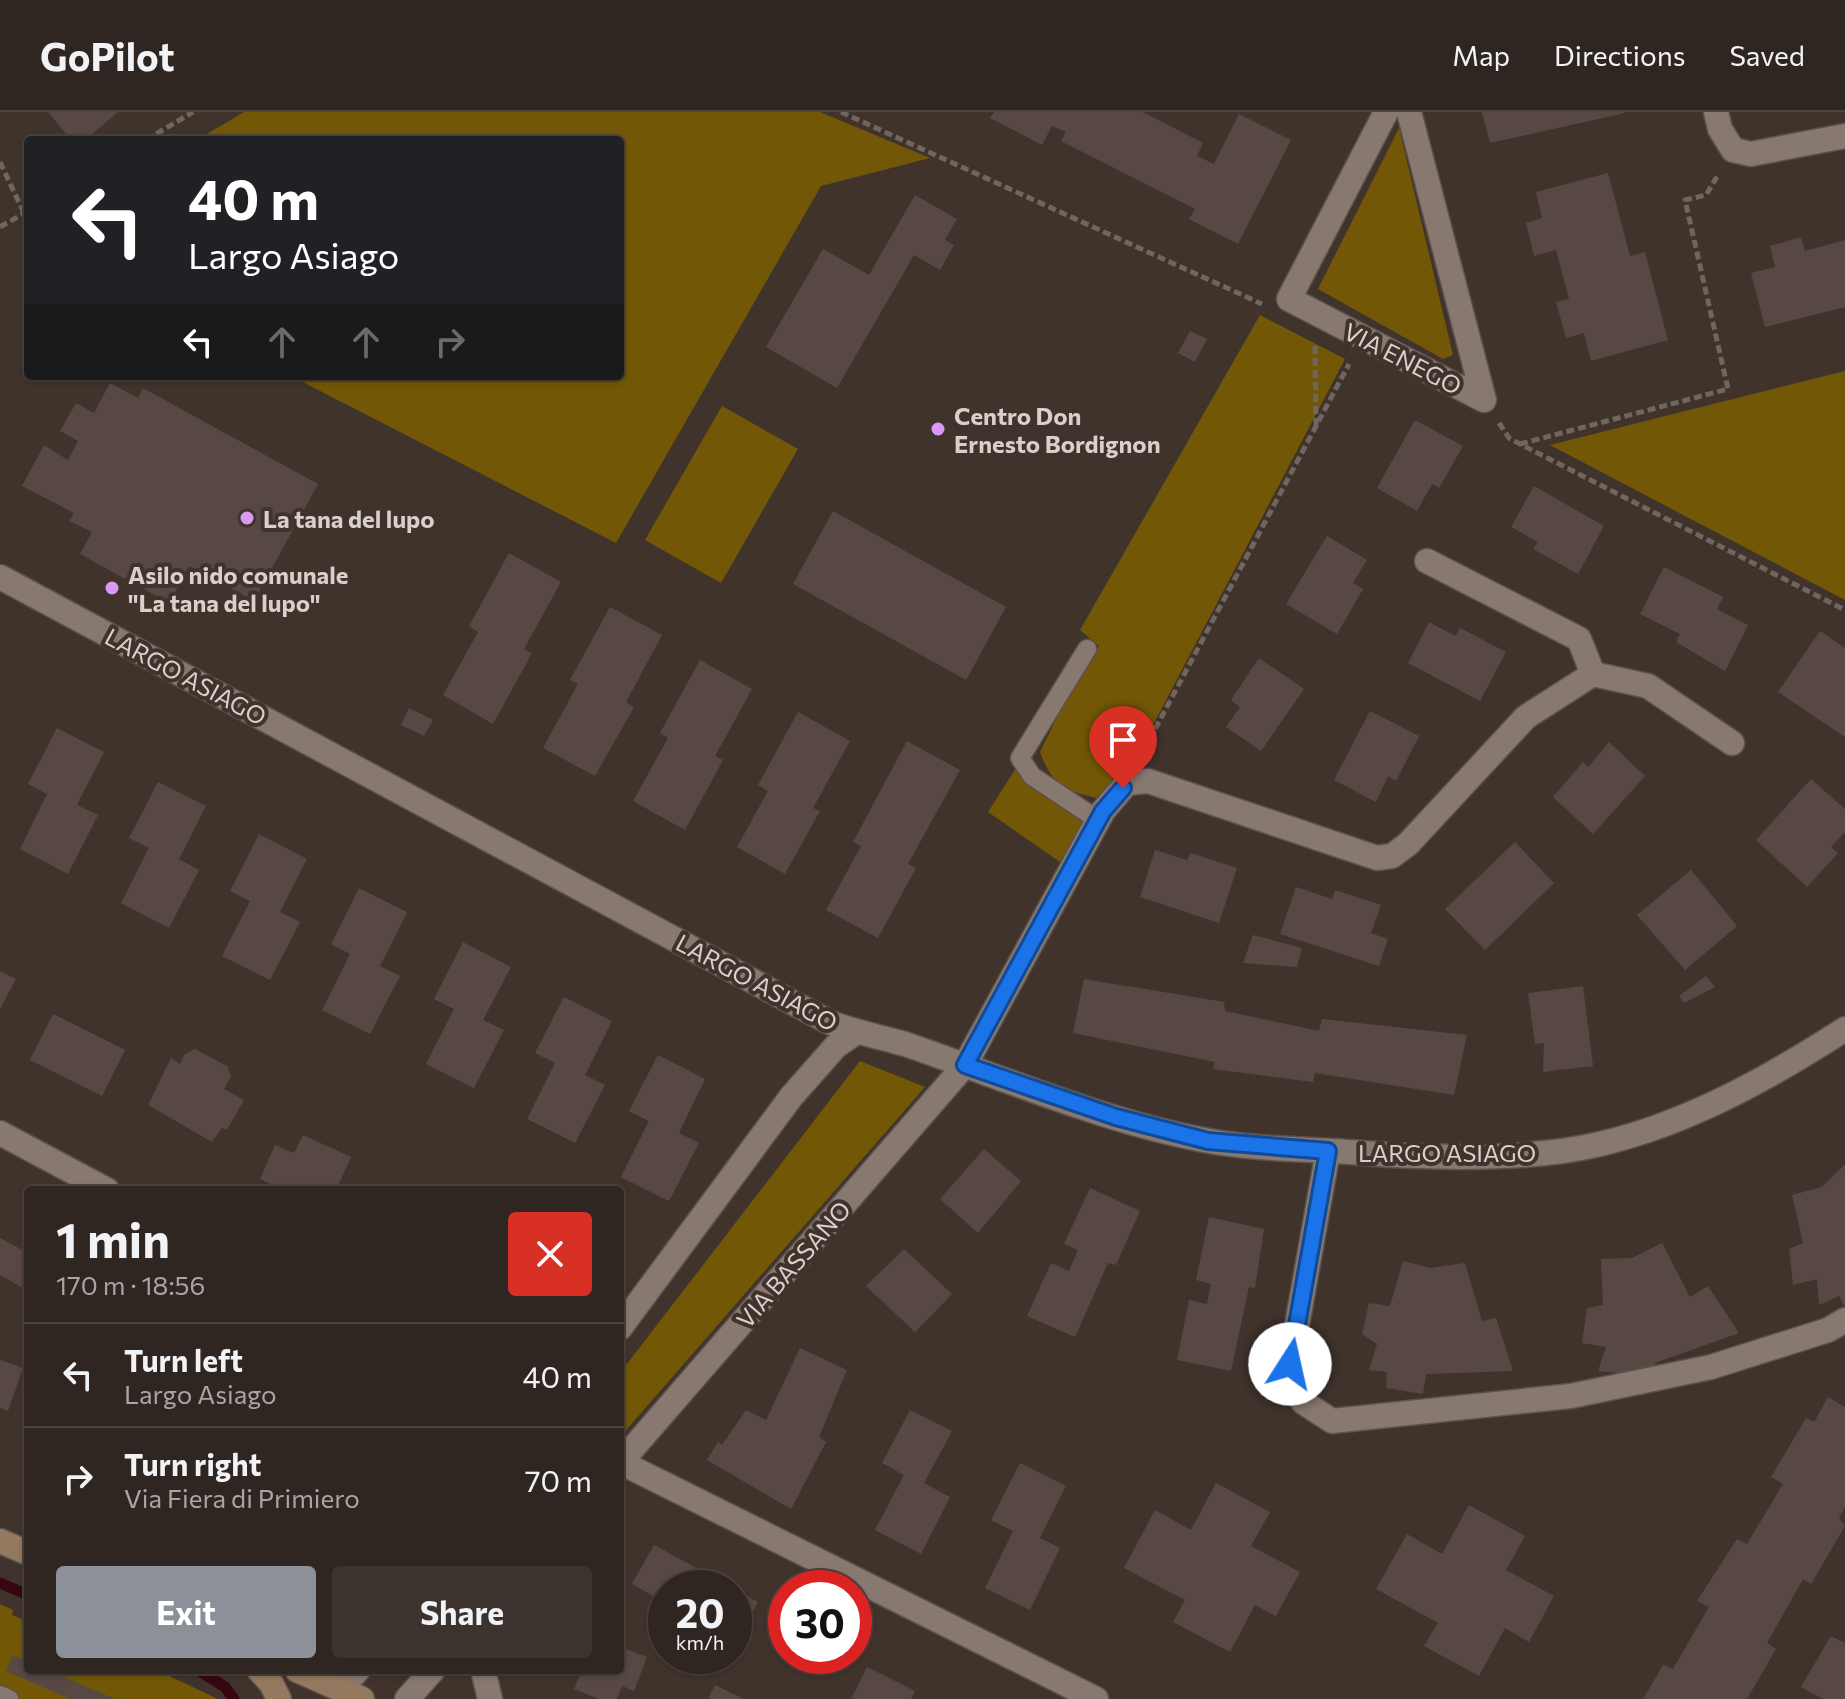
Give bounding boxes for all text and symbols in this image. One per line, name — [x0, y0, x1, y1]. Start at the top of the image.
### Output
text: GoPilot — [40, 32, 175, 79]
text: Map — [1452, 38, 1510, 72]
text: Directions — [1554, 38, 1685, 72]
text: Saved — [1729, 38, 1805, 72]
text: 40 m — [188, 163, 319, 232]
icon: left — [56, 168, 160, 272]
text: Largo Asiago — [188, 232, 399, 276]
street label: VIA ENEGO — [1339, 316, 1467, 400]
icon: left — [176, 320, 220, 364]
icon: ahead — [260, 320, 304, 364]
icon: ahead — [344, 320, 388, 364]
icon: right — [428, 320, 472, 364]
place label: Centro Don Ernesto Bordignon — [954, 401, 1161, 458]
marker: Centro Don Ernesto Bordignon — [929, 420, 947, 438]
place label: La tana del lupo — [263, 504, 435, 533]
marker: La tana del lupo — [238, 509, 256, 527]
place label: Asilo nido comunale "La tana del lupo" — [128, 560, 348, 617]
marker: Asilo nido comunale "La tana del lupo" — [103, 579, 121, 597]
street label: LARGO ASIAGO — [101, 621, 271, 731]
pin — [1089, 706, 1157, 788]
icon: arrive — [1101, 718, 1145, 762]
street label: LARGO ASIAGO — [672, 927, 842, 1037]
street label: LARGO ASIAGO — [1358, 1138, 1536, 1167]
street label: VIA BASSANO — [730, 1195, 856, 1333]
text: 1 min — [56, 1209, 170, 1268]
button: close — [508, 1212, 592, 1296]
text: 170 m · 18:56 — [56, 1269, 205, 1300]
position arrow — [1248, 1322, 1332, 1406]
text: Turn left — [124, 1341, 243, 1378]
icon: left — [56, 1353, 100, 1397]
text: 40 m — [523, 1357, 592, 1394]
text: Largo Asiago — [124, 1378, 277, 1409]
text: Turn right — [124, 1445, 261, 1482]
icon: right — [56, 1457, 100, 1501]
text: 70 m — [525, 1461, 592, 1498]
text: Via Fiera di Primiero — [124, 1482, 360, 1513]
button: Exit — [56, 1566, 316, 1658]
button: Share — [332, 1566, 592, 1658]
speed limit sign: 30 — [768, 1570, 872, 1674]
text: 20 — [675, 1587, 725, 1636]
text: km/h — [676, 1630, 724, 1654]

